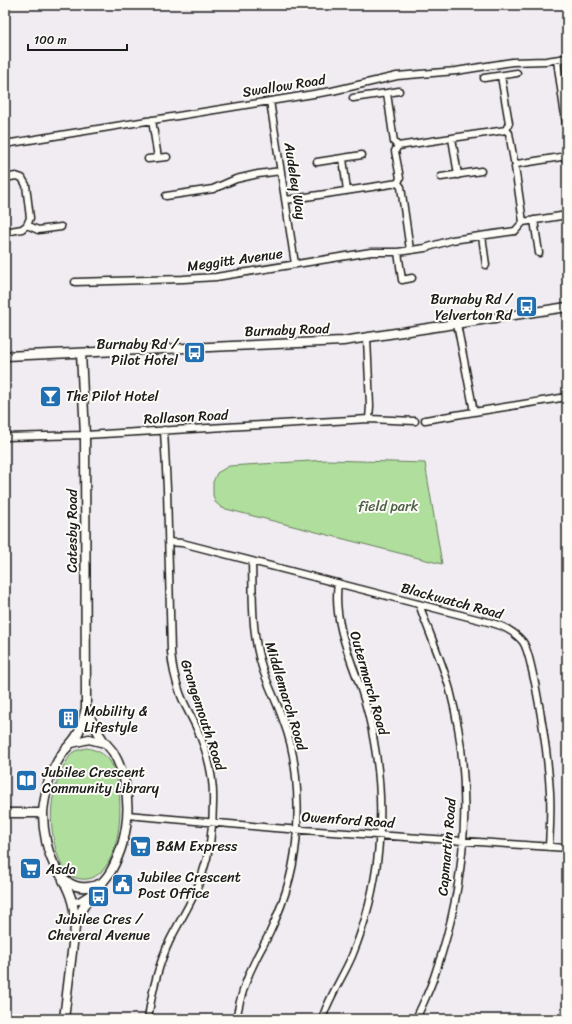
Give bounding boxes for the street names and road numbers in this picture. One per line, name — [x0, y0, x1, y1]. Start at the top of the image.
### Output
street label: Swallow Road — [241, 67, 329, 105]
street label: Audeley Way — [276, 140, 314, 222]
street label: Meggitt Avenue — [185, 241, 285, 279]
street label: Burnaby Road — [244, 316, 331, 344]
street label: Rollason Road — [143, 402, 230, 432]
street label: Catesby Road — [60, 488, 85, 573]
street label: Blackwatch Road — [398, 575, 507, 627]
street label: Outermarch Road — [342, 628, 396, 739]
street label: Middlemarch Road — [258, 638, 315, 755]
street label: Grangemouth Road — [173, 656, 233, 775]
street label: Capmartin Road — [430, 796, 464, 897]
street label: Owenford Road — [301, 804, 397, 836]

